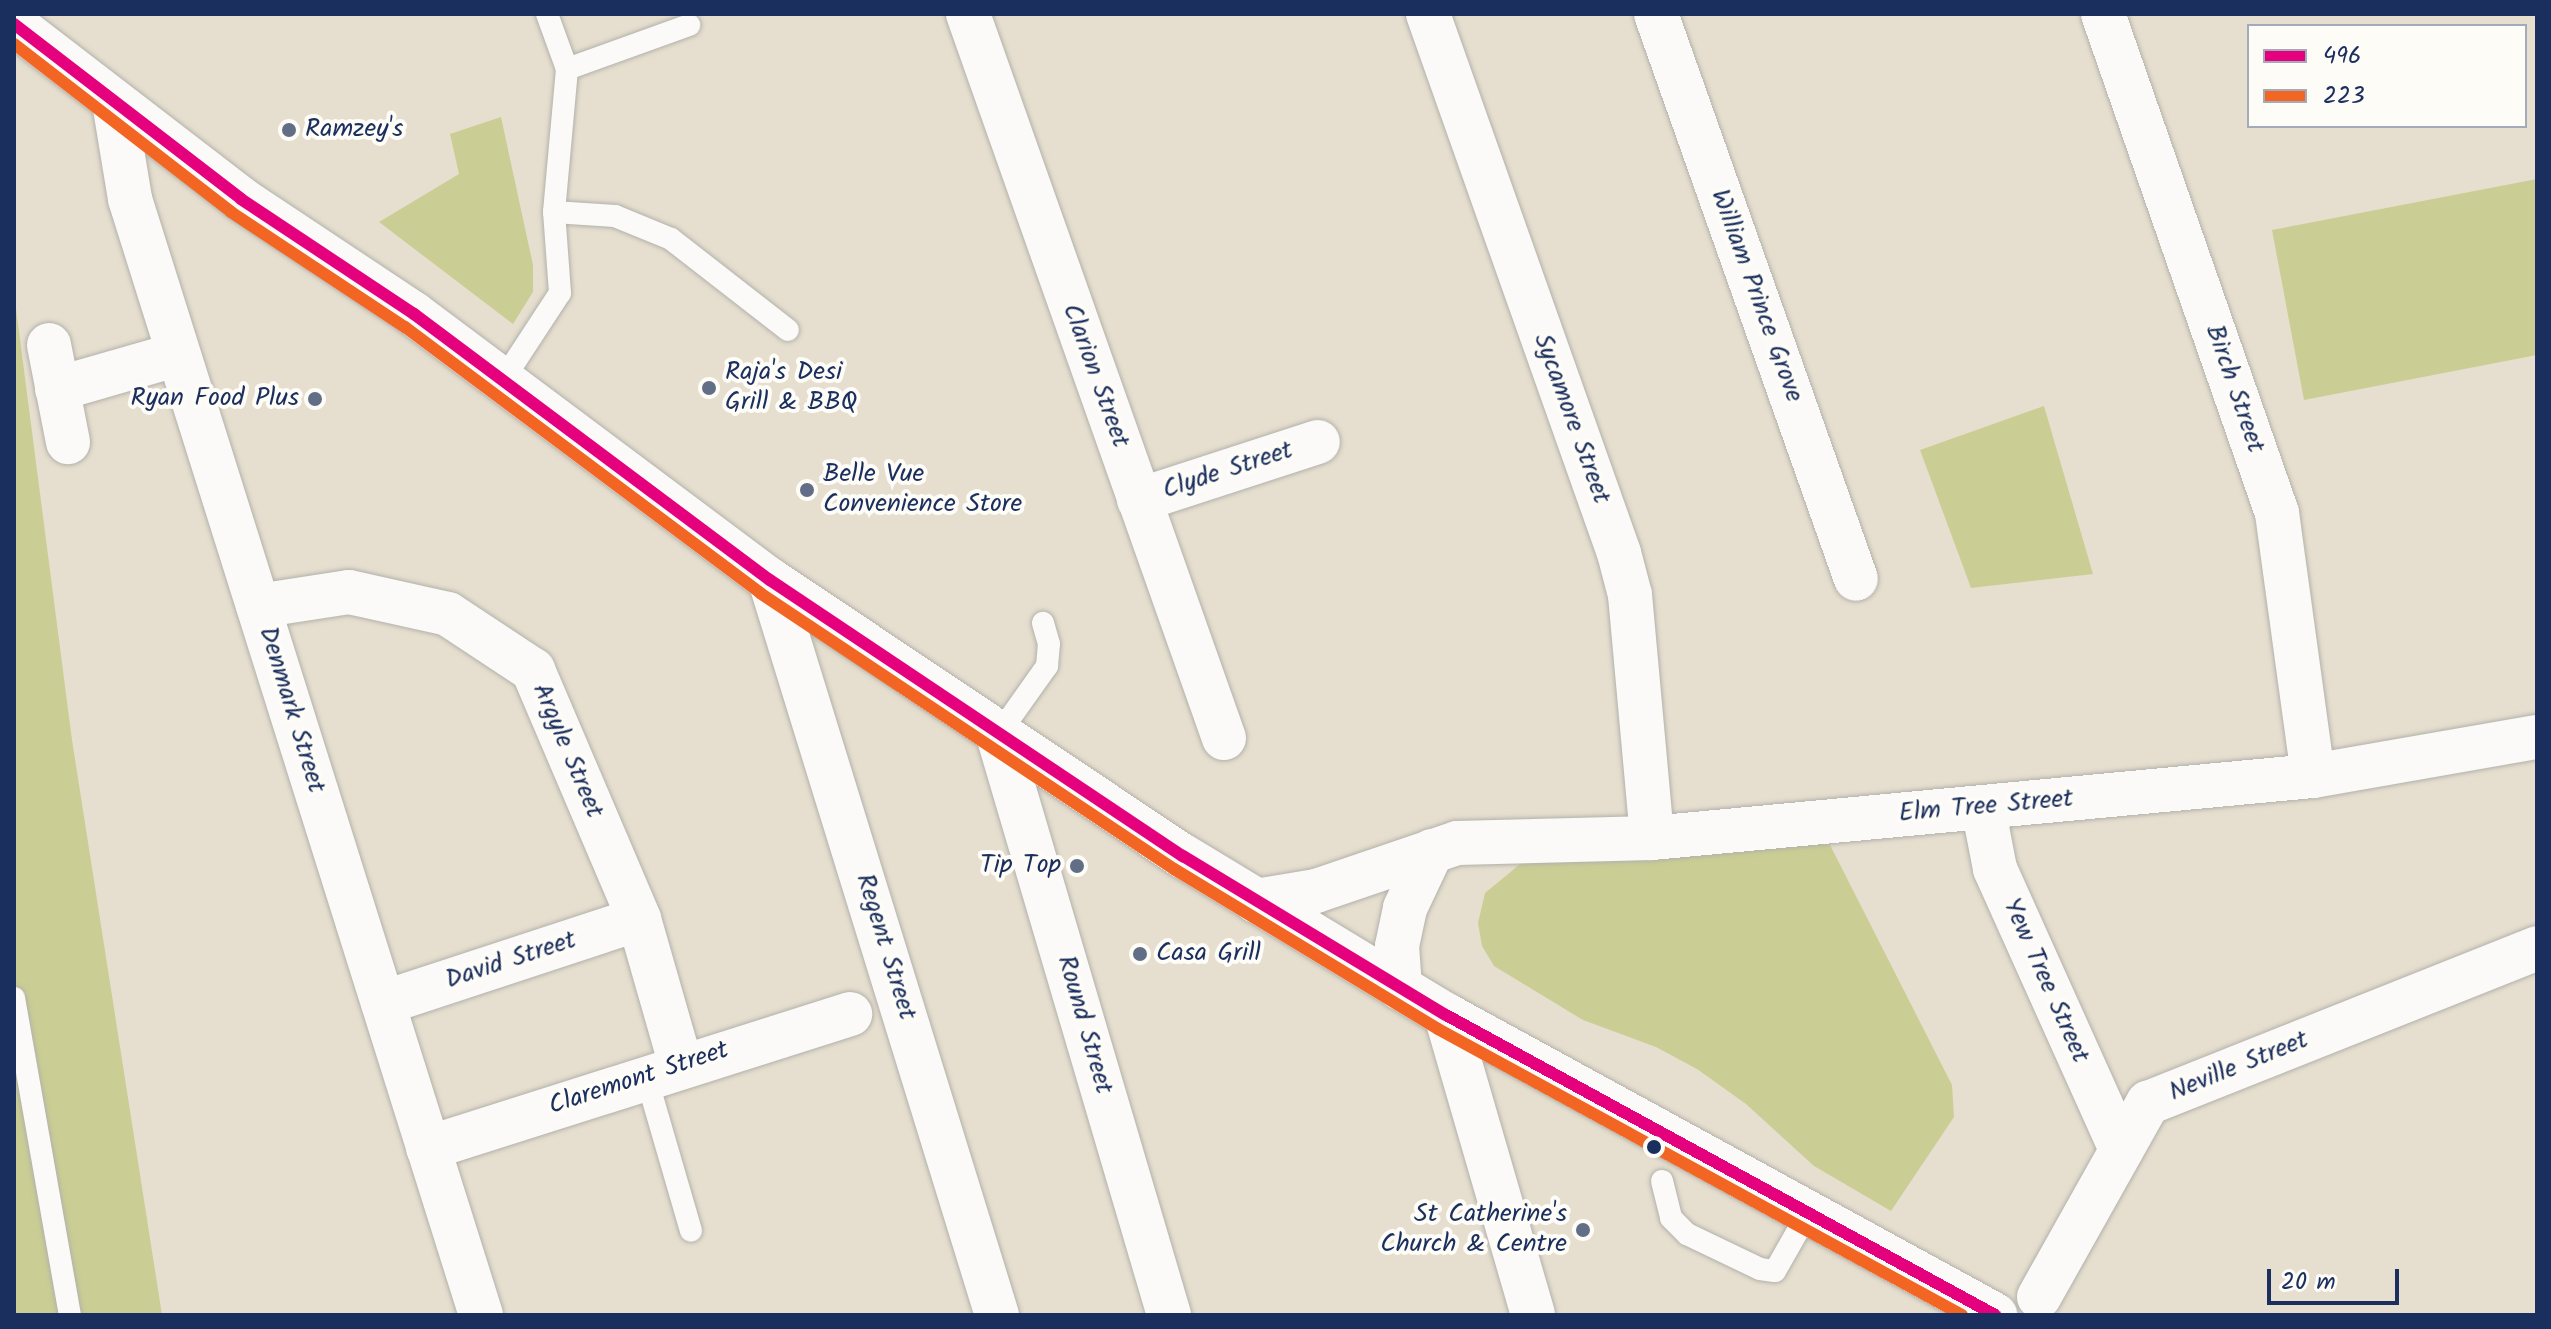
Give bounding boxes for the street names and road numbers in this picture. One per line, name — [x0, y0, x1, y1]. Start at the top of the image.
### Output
street label: William Prince Grove — [1703, 185, 1809, 407]
street label: Clarion Street — [1055, 300, 1135, 452]
street label: Birch Street — [2198, 321, 2270, 457]
street label: Sycamore Street — [1526, 330, 1616, 508]
street label: Clyde Street — [1159, 435, 1297, 507]
street label: Denmark Street — [251, 623, 331, 797]
street label: Argyle Street — [525, 679, 609, 823]
street label: Elm Tree Street — [1897, 784, 2075, 830]
street label: Regent Street — [848, 870, 922, 1024]
street label: Yew Tree Street — [1995, 894, 2095, 1068]
street label: David Street — [442, 925, 580, 997]
street label: Round Street — [1049, 952, 1119, 1098]
street label: Neville Street — [2165, 1025, 2313, 1109]
street label: Claremont Street — [545, 1035, 733, 1123]

